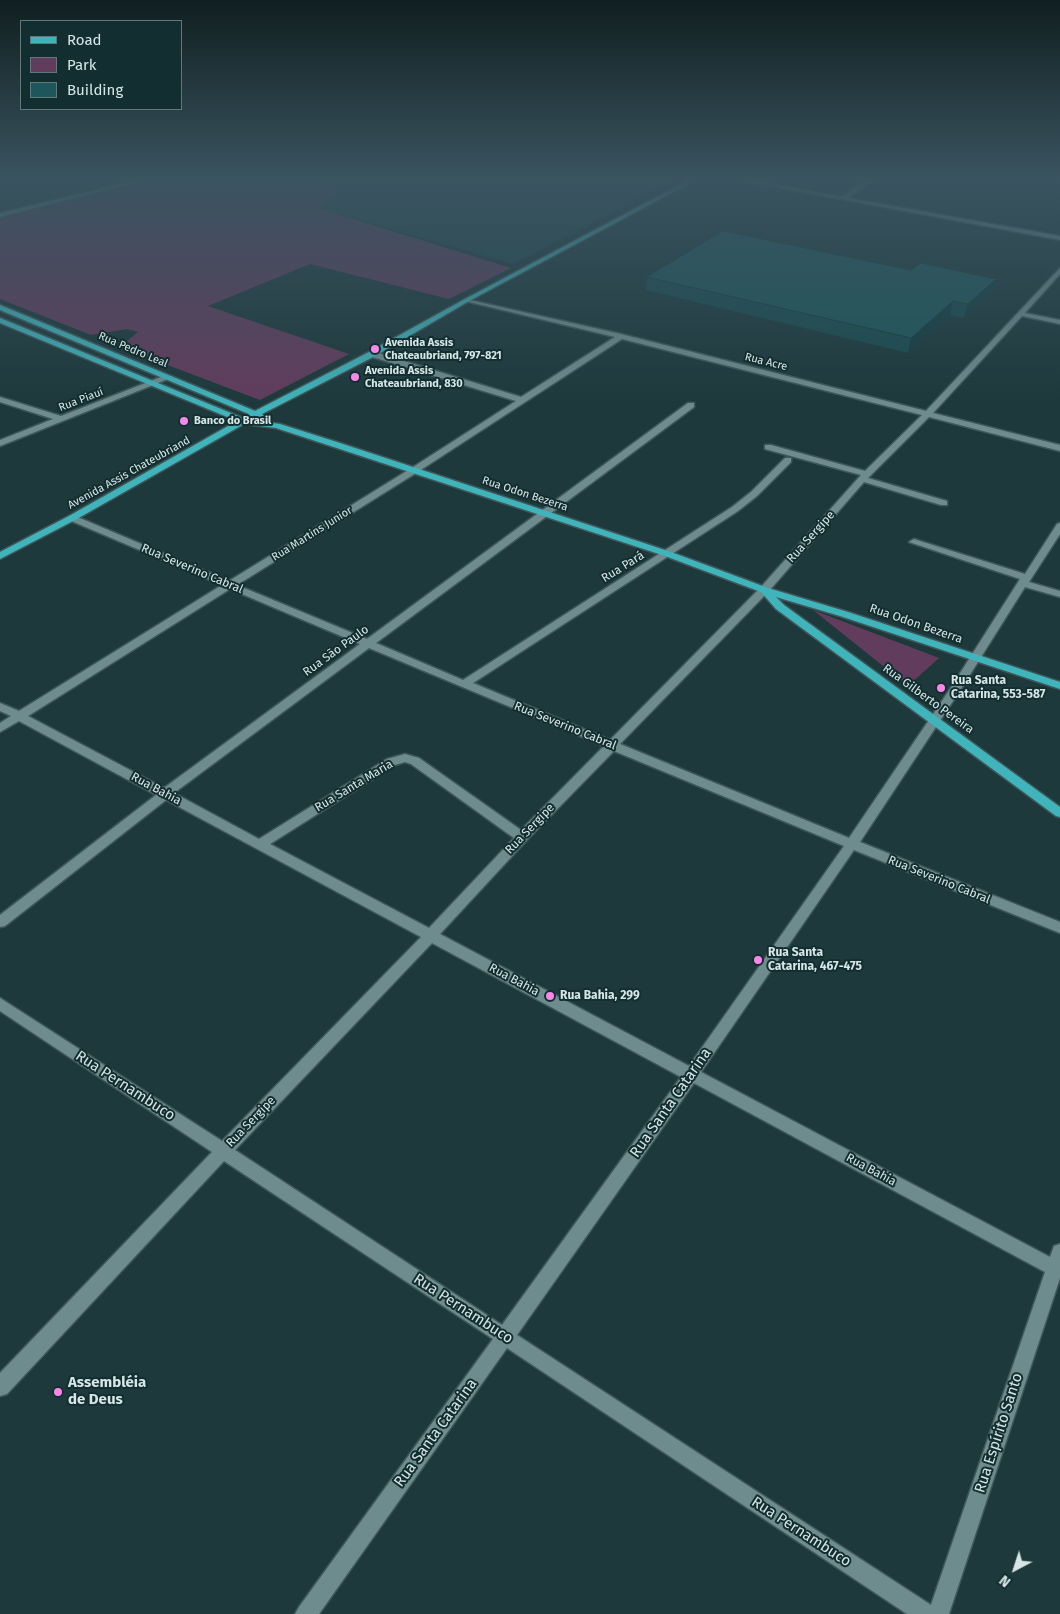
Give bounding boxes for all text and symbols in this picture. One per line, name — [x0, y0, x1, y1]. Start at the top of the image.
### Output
legend — [20, 20, 182, 110]
text: Road — [67, 31, 102, 49]
text: Park — [67, 56, 97, 74]
text: Building — [67, 81, 123, 99]
street label: Rua Pedro Leal — [96, 329, 170, 371]
place label: Avenida Assis Chateaubriand, 797-821 — [385, 336, 502, 362]
marker: Avenida Assis Chateaubriand, 797-821 — [369, 343, 381, 355]
street label: Rua Acre — [743, 350, 789, 374]
place label: Avenida Assis Chateaubriand, 830 — [365, 364, 463, 390]
marker: Avenida Assis Chateaubriand, 830 — [349, 371, 361, 383]
street label: Rua Piauí — [57, 385, 105, 415]
place label: Banco do Brasil — [194, 414, 271, 428]
marker: Banco do Brasil — [178, 415, 190, 427]
street label: Avenida Assis Chateubriand — [66, 434, 192, 512]
street label: Rua Odon Bezerra — [480, 474, 570, 514]
street label: Rua Martins Junior — [269, 504, 355, 564]
street label: Rua Sergipe — [784, 508, 838, 566]
street label: Rua Severino Cabral — [139, 541, 245, 597]
street label: Rua Pará — [599, 548, 647, 586]
street label: Rua Odon Bezerra — [868, 601, 964, 647]
street label: Rua São Paulo — [300, 622, 372, 680]
street label: Rua Gilberto Pereira — [880, 661, 976, 737]
place label: Rua Santa Catarina, 553-587 — [951, 674, 1045, 702]
marker: Rua Santa Catarina, 553-587 — [935, 682, 947, 694]
street label: Rua Severino Cabral — [512, 699, 618, 753]
street label: Rua Santa Maria — [312, 757, 396, 815]
street label: Rua Bahia — [128, 770, 184, 808]
street label: Rua Sergipe — [502, 801, 558, 857]
street label: Rua Severino Cabral — [886, 853, 992, 907]
place label: Rua Santa Catarina, 467-475 — [768, 946, 862, 974]
marker: Rua Santa Catarina, 467-475 — [752, 954, 764, 966]
street label: Rua Bahia — [486, 961, 542, 999]
place label: Rua Bahia, 299 — [560, 989, 640, 1003]
marker: Rua Bahia, 299 — [544, 990, 556, 1002]
street label: Rua Santa Catarina — [627, 1045, 715, 1161]
street label: Rua Pernambuco — [72, 1047, 178, 1125]
street label: Rua Sergipe — [223, 1094, 279, 1150]
street label: Rua Bahia — [843, 1151, 899, 1189]
street label: Rua Pernambuco — [410, 1270, 516, 1348]
street label: Rua Espírito Santo — [971, 1371, 1027, 1495]
place label: Assembléia de Deus — [68, 1374, 146, 1409]
street label: Rua Santa Catarina — [391, 1375, 481, 1491]
marker: Assembléia de Deus — [52, 1386, 64, 1398]
street label: Rua Pernambuco — [748, 1493, 854, 1571]
north arrow — [990, 1544, 1040, 1594]
text: N — [996, 1571, 1014, 1590]

